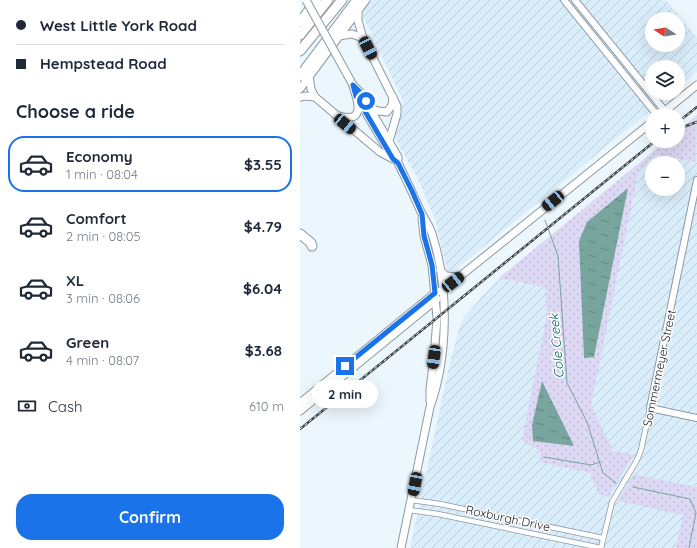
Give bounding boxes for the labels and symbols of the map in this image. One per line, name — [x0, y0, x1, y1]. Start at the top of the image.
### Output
north arrow — [645, 12, 685, 52]
car — [357, 35, 379, 61]
route start — [357, 92, 375, 110]
car — [332, 112, 358, 136]
car — [540, 189, 566, 213]
car — [440, 270, 466, 294]
street label: Sommermeyer Street — [639, 308, 679, 428]
water label: Cole Creek — [545, 312, 567, 379]
car — [426, 344, 442, 370]
route end — [336, 357, 354, 375]
callout: 2 min — [312, 380, 378, 408]
car — [407, 471, 423, 497]
street label: Roxburgh Drive — [464, 502, 552, 534]

